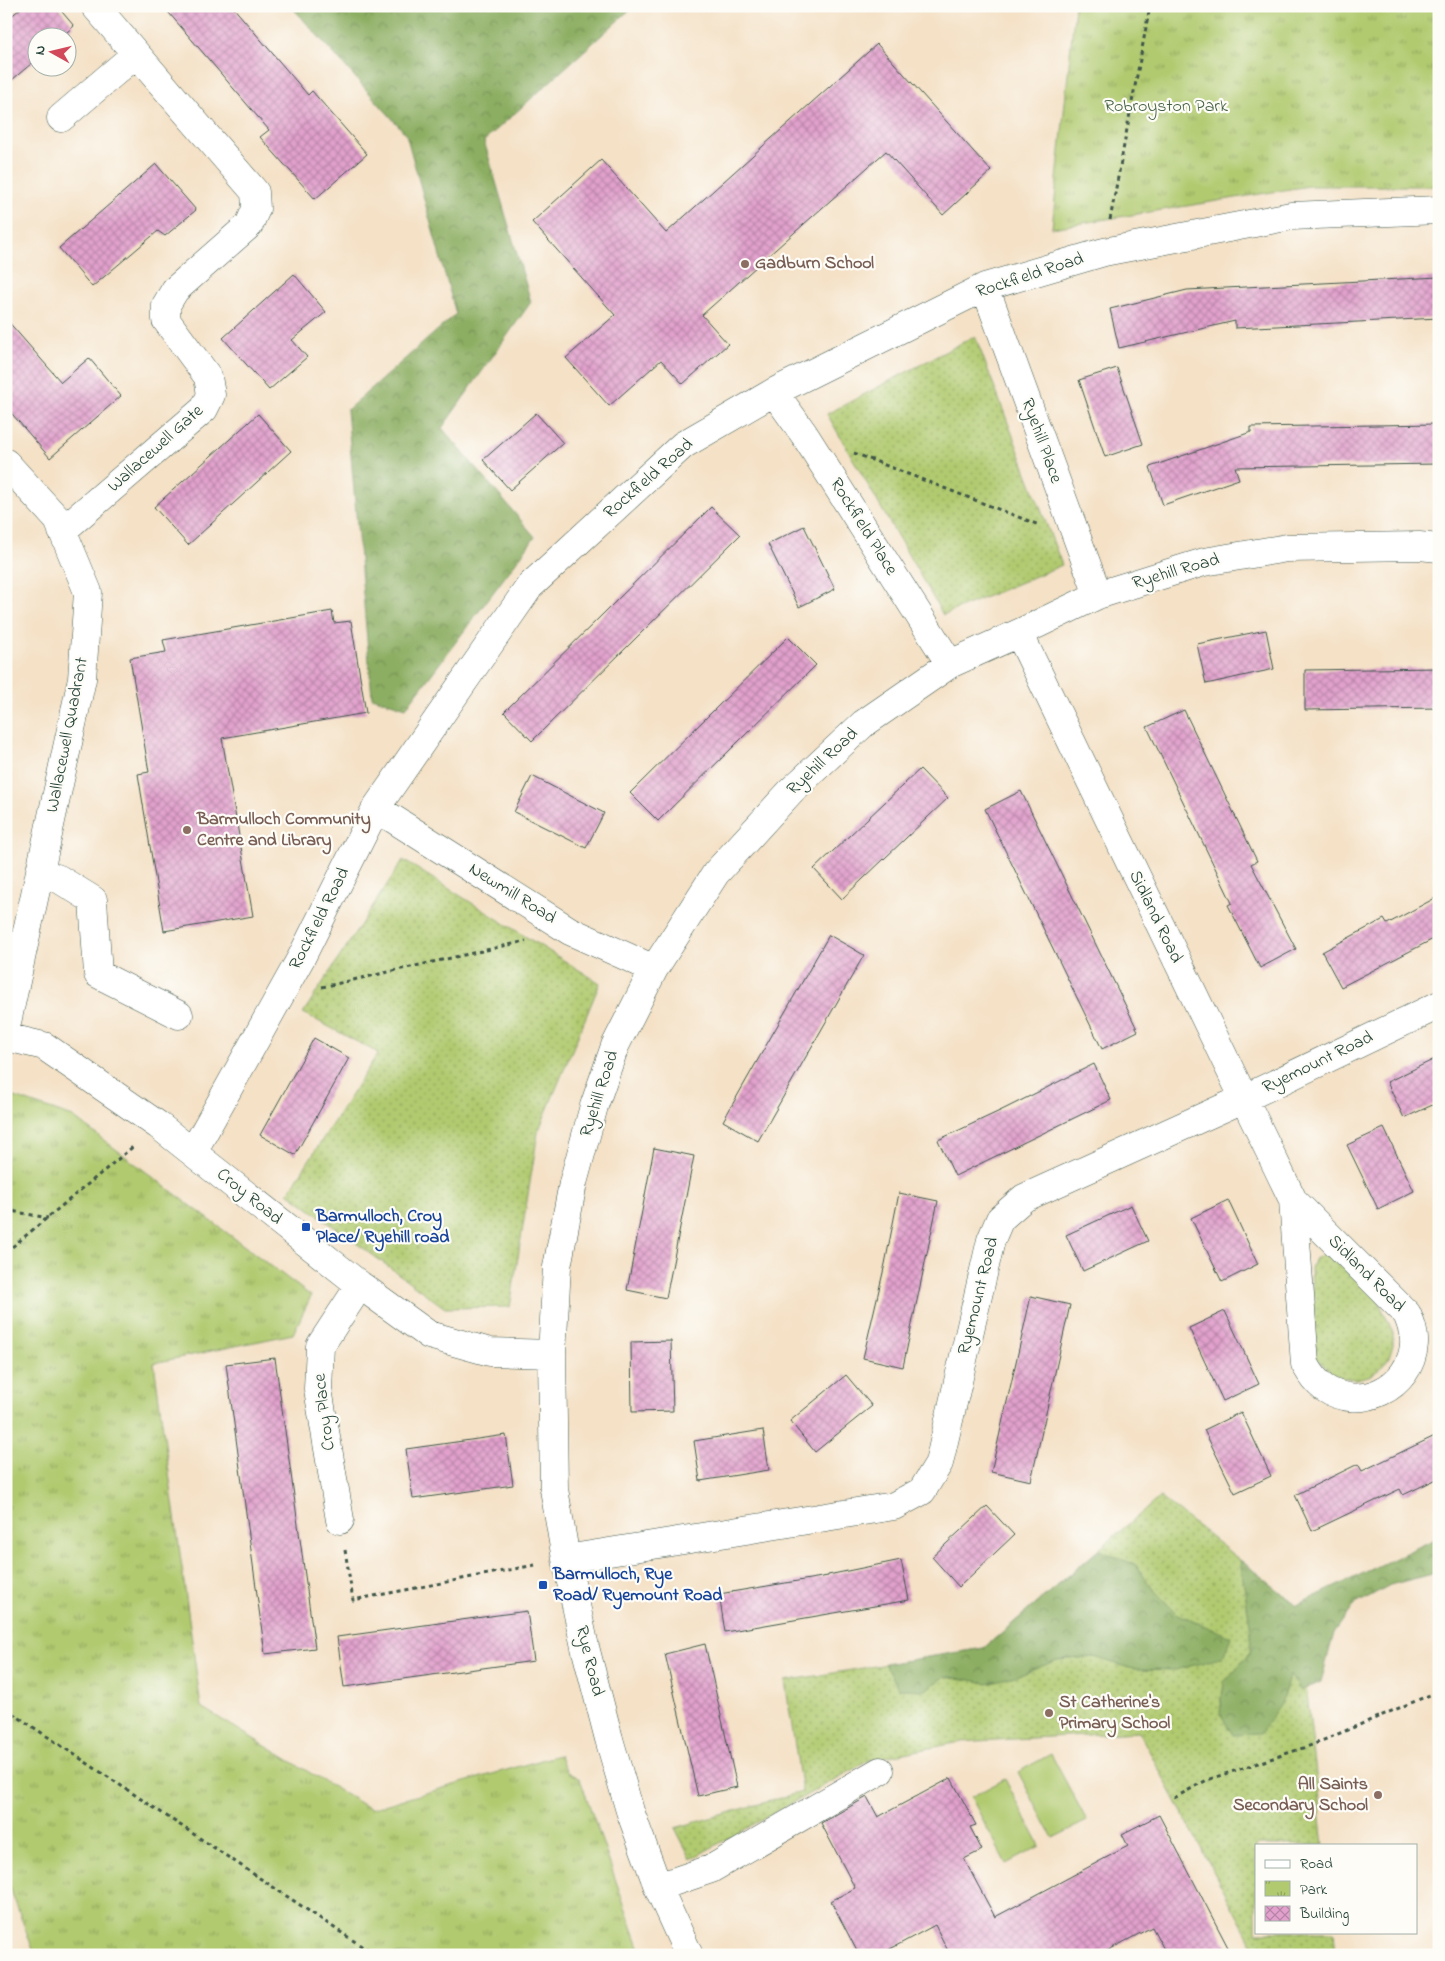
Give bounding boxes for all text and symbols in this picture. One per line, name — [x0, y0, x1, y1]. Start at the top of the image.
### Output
north arrow — [28, 28, 78, 78]
text: N — [30, 44, 52, 57]
park label: Robroyston Park — [1104, 94, 1228, 120]
street label: Rockfield Road — [973, 246, 1087, 306]
place label: Gadburn School — [755, 251, 874, 277]
marker: Gadburn School — [739, 258, 751, 270]
street label: Ryehill Place — [1014, 395, 1069, 488]
street label: Wallacewell Gate — [102, 398, 210, 499]
street label: Rockfield Road — [598, 433, 700, 525]
street label: Rockfield Place — [823, 473, 904, 582]
street label: Ryehill Road — [1129, 547, 1223, 597]
street label: Wallacewell Quadrant — [40, 655, 96, 815]
street label: Ryehill Road — [781, 722, 865, 802]
place label: Barmulloch Community Centre and Library — [196, 807, 371, 855]
marker: Barmulloch Community Centre and Library — [181, 824, 193, 836]
street label: Newmill Road — [463, 857, 561, 931]
street label: Rockfield Road — [283, 863, 357, 975]
street label: Sidland Road — [1121, 866, 1189, 968]
street label: Ryemount Road — [1258, 1025, 1378, 1101]
street label: Ryehill Road — [574, 1047, 626, 1141]
street label: Croy Road — [210, 1162, 288, 1232]
place label: Barmulloch, Croy Place/ Ryehill road — [315, 1204, 450, 1252]
marker: Barmulloch, Croy Place/ Ryehill road — [300, 1221, 312, 1233]
street label: Sidland Road — [1321, 1229, 1411, 1319]
street label: Ryemount Road — [952, 1235, 1006, 1357]
street label: Croy Place — [307, 1371, 343, 1452]
place label: Barmulloch, Rye Road/ Ryemount Road — [552, 1562, 723, 1610]
marker: Barmulloch, Rye Road/ Ryemount Road — [537, 1579, 549, 1591]
street label: Rye Road — [568, 1623, 610, 1699]
place label: St Catherine's Primary School — [1059, 1690, 1170, 1738]
marker: St Catherine's Primary School — [1043, 1707, 1055, 1719]
place label: All Saints Secondary School — [1233, 1772, 1368, 1820]
marker: All Saints Secondary School — [1372, 1789, 1384, 1801]
legend — [1255, 1844, 1418, 1934]
text: Road — [1300, 1853, 1333, 1875]
text: Park — [1300, 1879, 1328, 1901]
text: Building — [1299, 1903, 1349, 1926]

